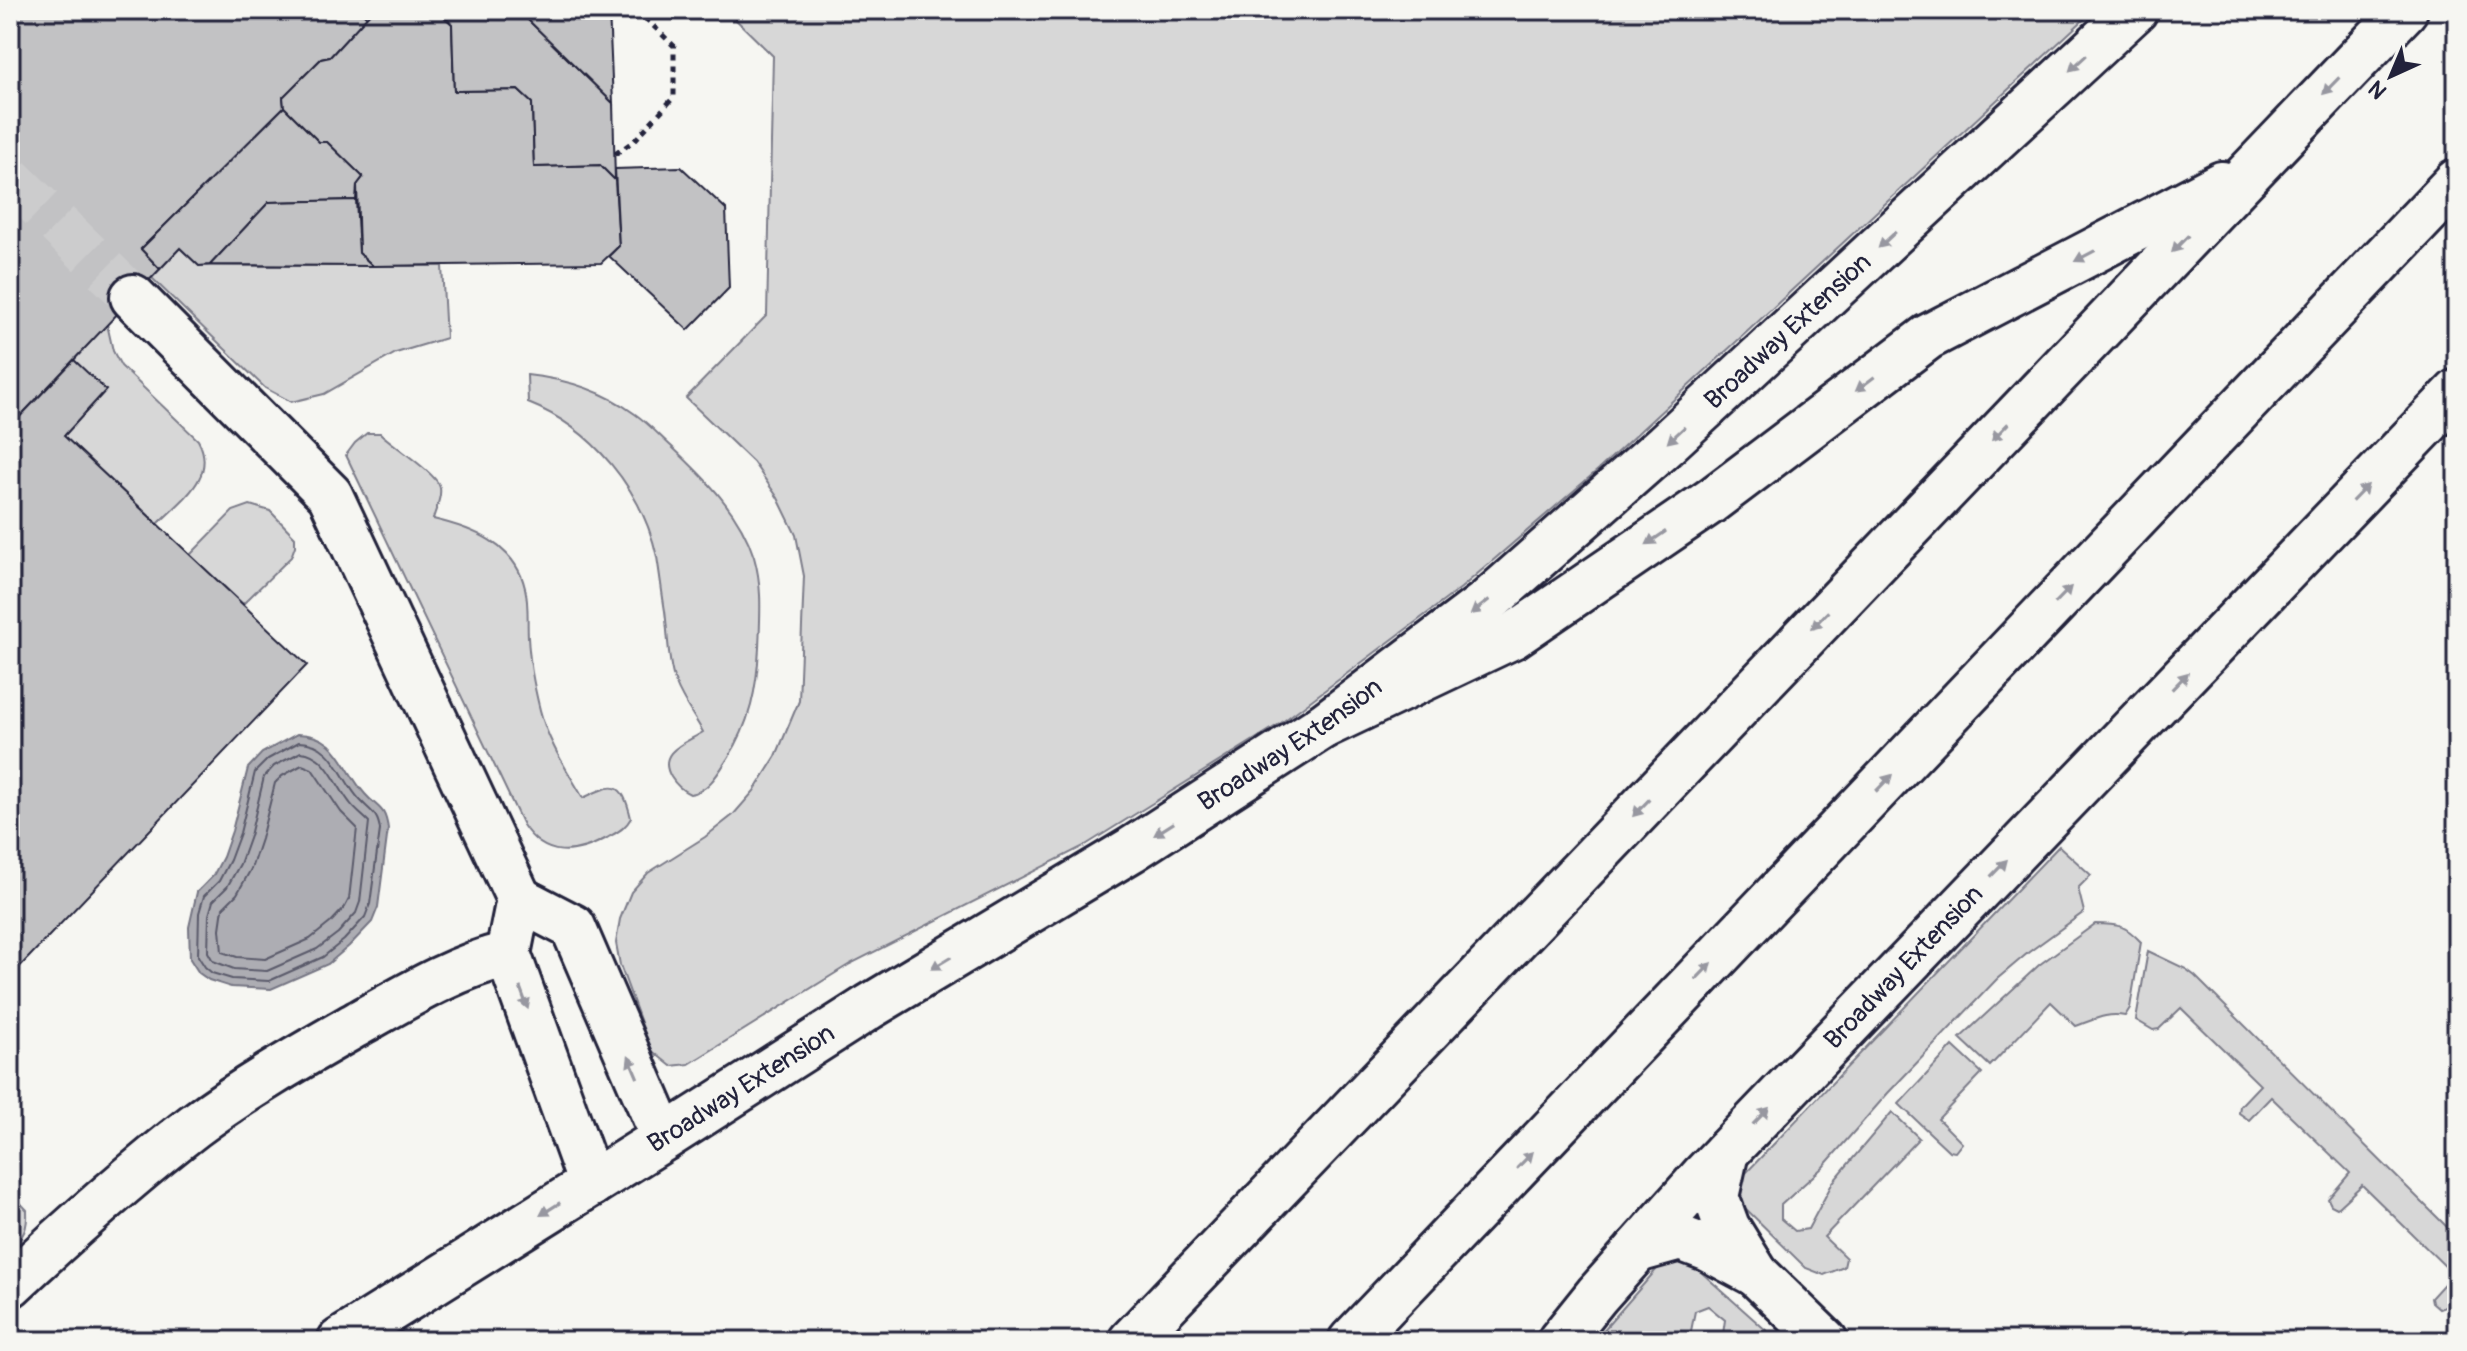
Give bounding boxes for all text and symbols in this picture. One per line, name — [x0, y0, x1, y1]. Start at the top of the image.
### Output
north arrow — [2351, 36, 2431, 116]
one-way arrow — [2069, 53, 2088, 72]
text: N — [2363, 74, 2393, 105]
one-way arrow — [2323, 76, 2341, 95]
one-way arrow — [1878, 230, 1897, 248]
one-way arrow — [2171, 235, 2189, 254]
street label: Broadway Extension — [1698, 246, 1878, 416]
one-way arrow — [2073, 249, 2096, 262]
one-way arrow — [1855, 376, 1876, 392]
one-way arrow — [1991, 422, 2010, 441]
one-way arrow — [1667, 426, 1686, 444]
one-way arrow — [2350, 484, 2368, 503]
one-way arrow — [1645, 530, 1666, 545]
one-way arrow — [2053, 586, 2072, 605]
one-way arrow — [1470, 598, 1490, 614]
one-way arrow — [1812, 610, 1830, 629]
street label: Broadway Extension — [1192, 671, 1389, 818]
one-way arrow — [2170, 672, 2188, 691]
one-way arrow — [1874, 774, 1892, 793]
one-way arrow — [1632, 798, 1650, 817]
one-way arrow — [1153, 822, 1175, 836]
one-way arrow — [1990, 859, 2008, 878]
street label: Broadway Extension — [1817, 878, 1990, 1056]
one-way arrow — [930, 956, 952, 970]
one-way arrow — [1695, 962, 1713, 981]
one-way arrow — [518, 986, 530, 1010]
street label: Broadway Extension — [642, 1017, 841, 1160]
one-way arrow — [627, 1055, 640, 1079]
one-way arrow — [1751, 1107, 1770, 1126]
one-way arrow — [1515, 1151, 1534, 1170]
one-way arrow — [540, 1202, 561, 1217]

